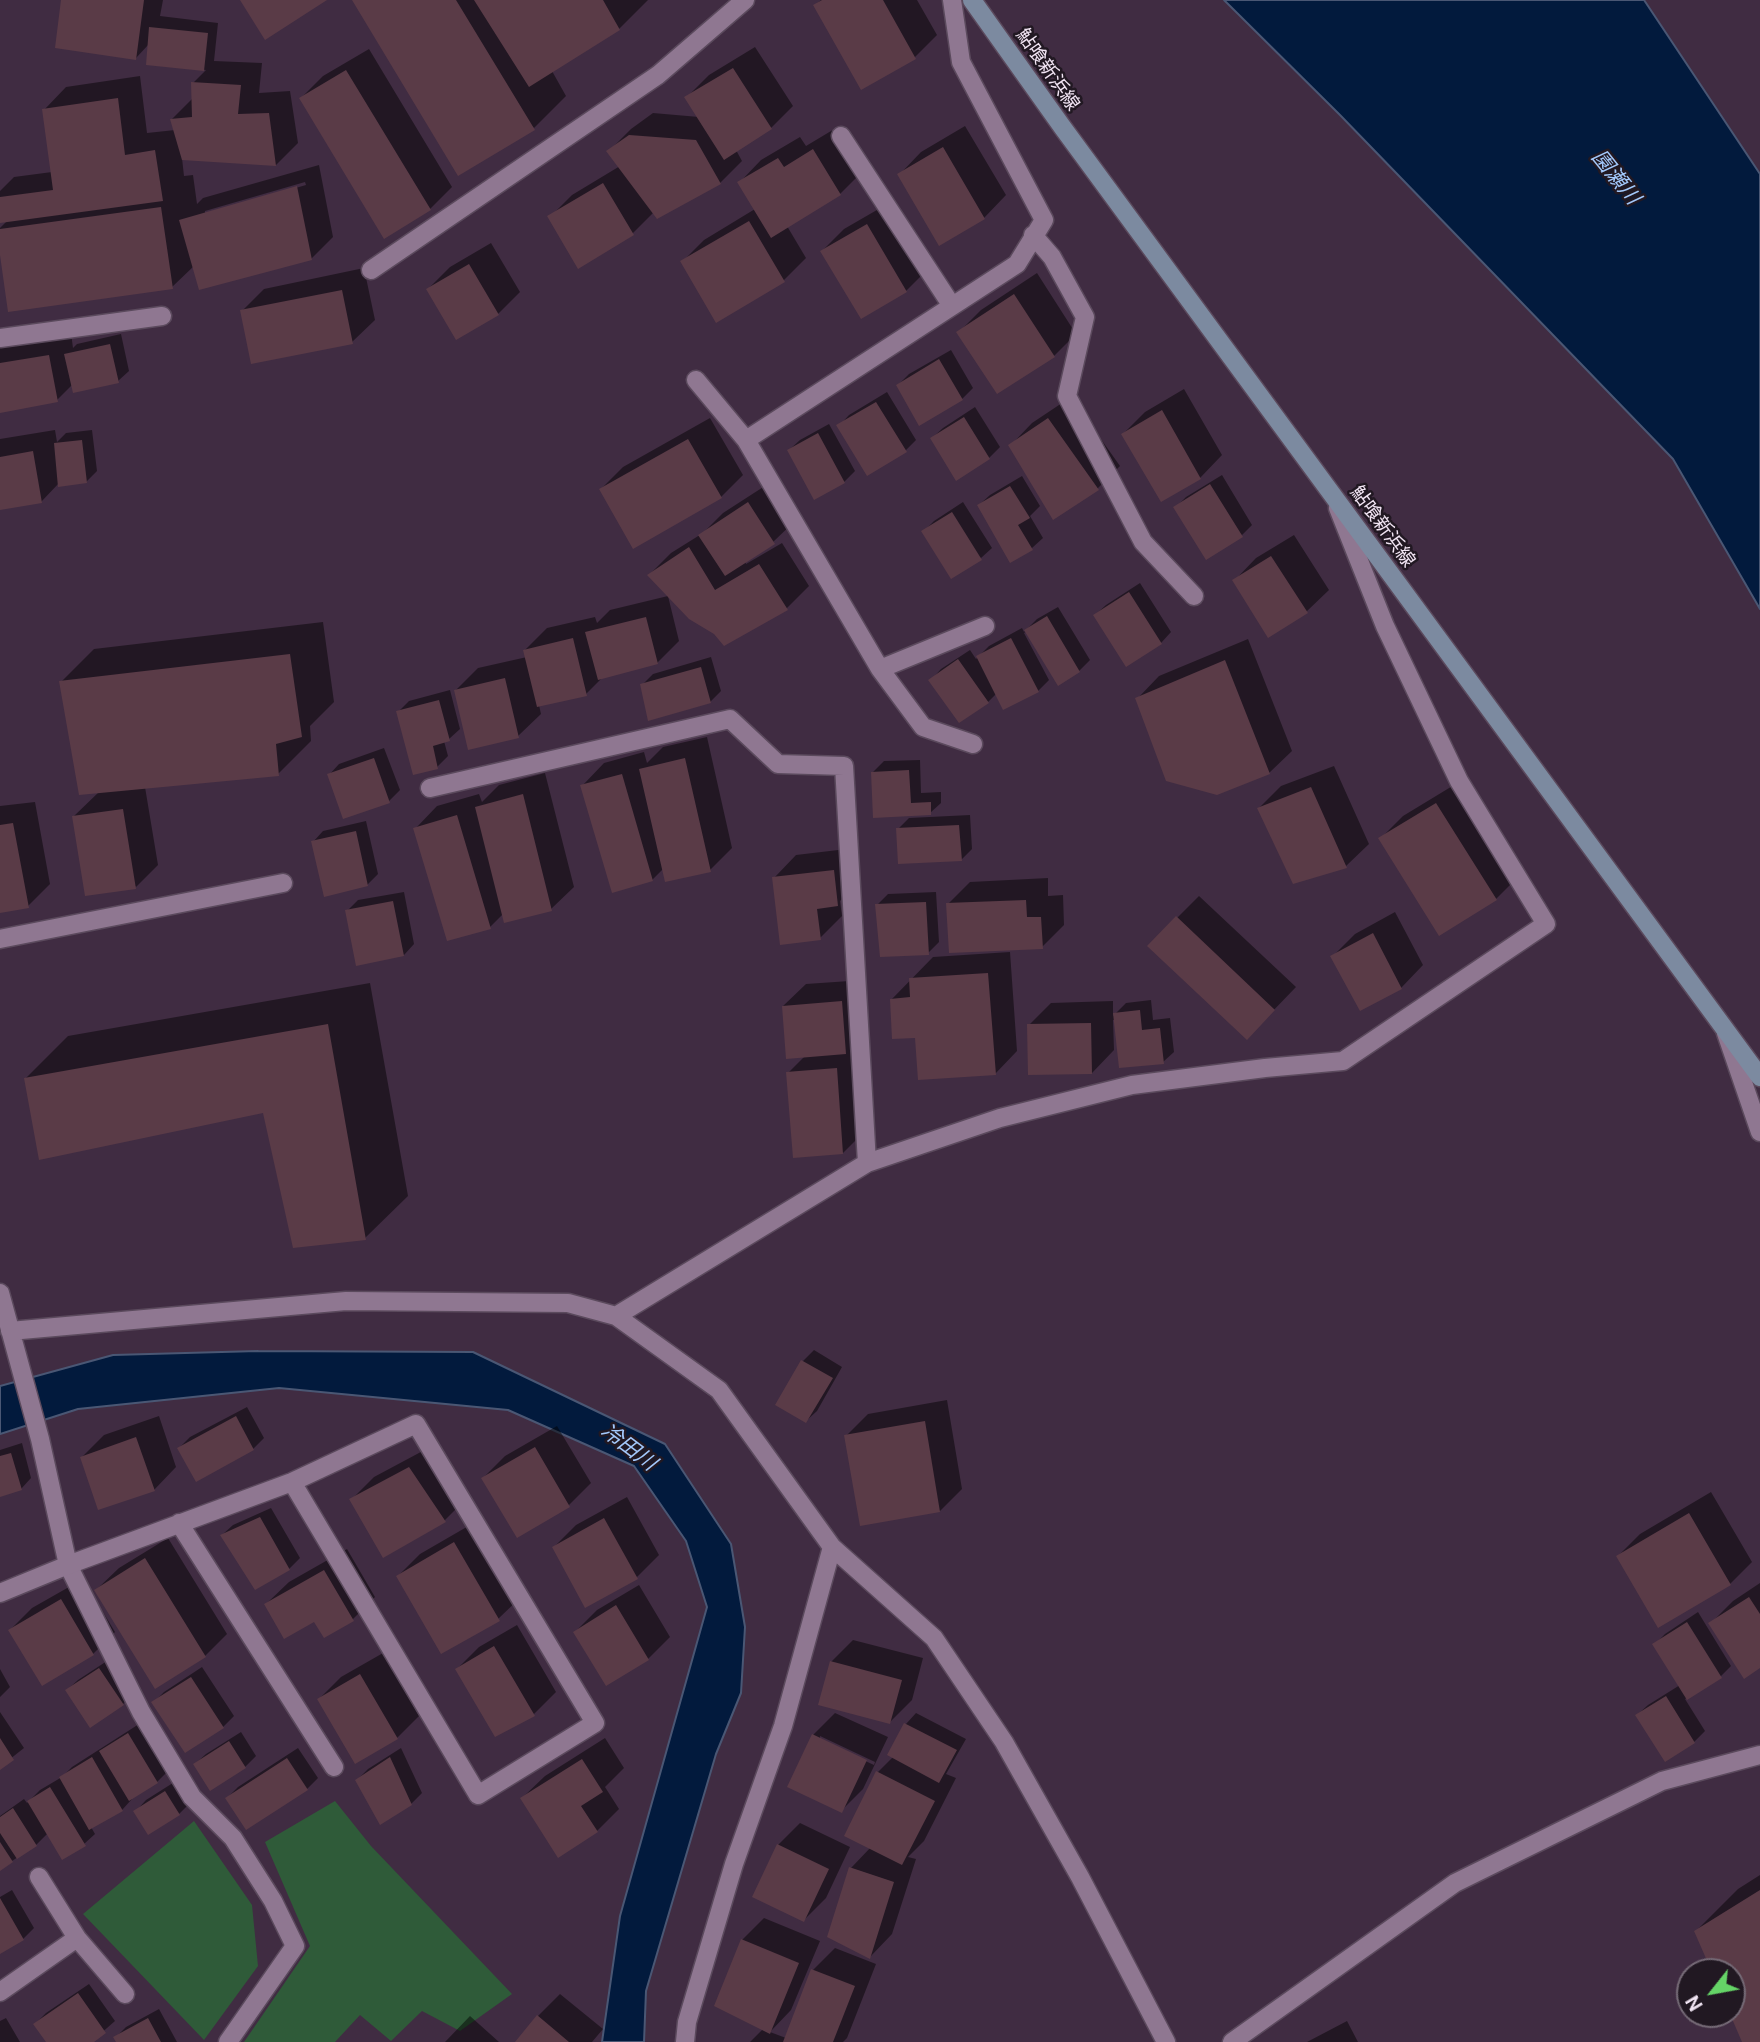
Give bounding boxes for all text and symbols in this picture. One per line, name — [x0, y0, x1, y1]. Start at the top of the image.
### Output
street label: 鮎喰新浜線 — [1010, 25, 1084, 115]
water label: 園瀬川 — [1585, 146, 1645, 210]
street label: 鮎喰新浜線 — [1345, 482, 1419, 572]
water label: 冷田川 — [595, 1419, 661, 1477]
north arrow — [1676, 1958, 1746, 2028]
text: N — [1680, 1991, 1709, 2015]

